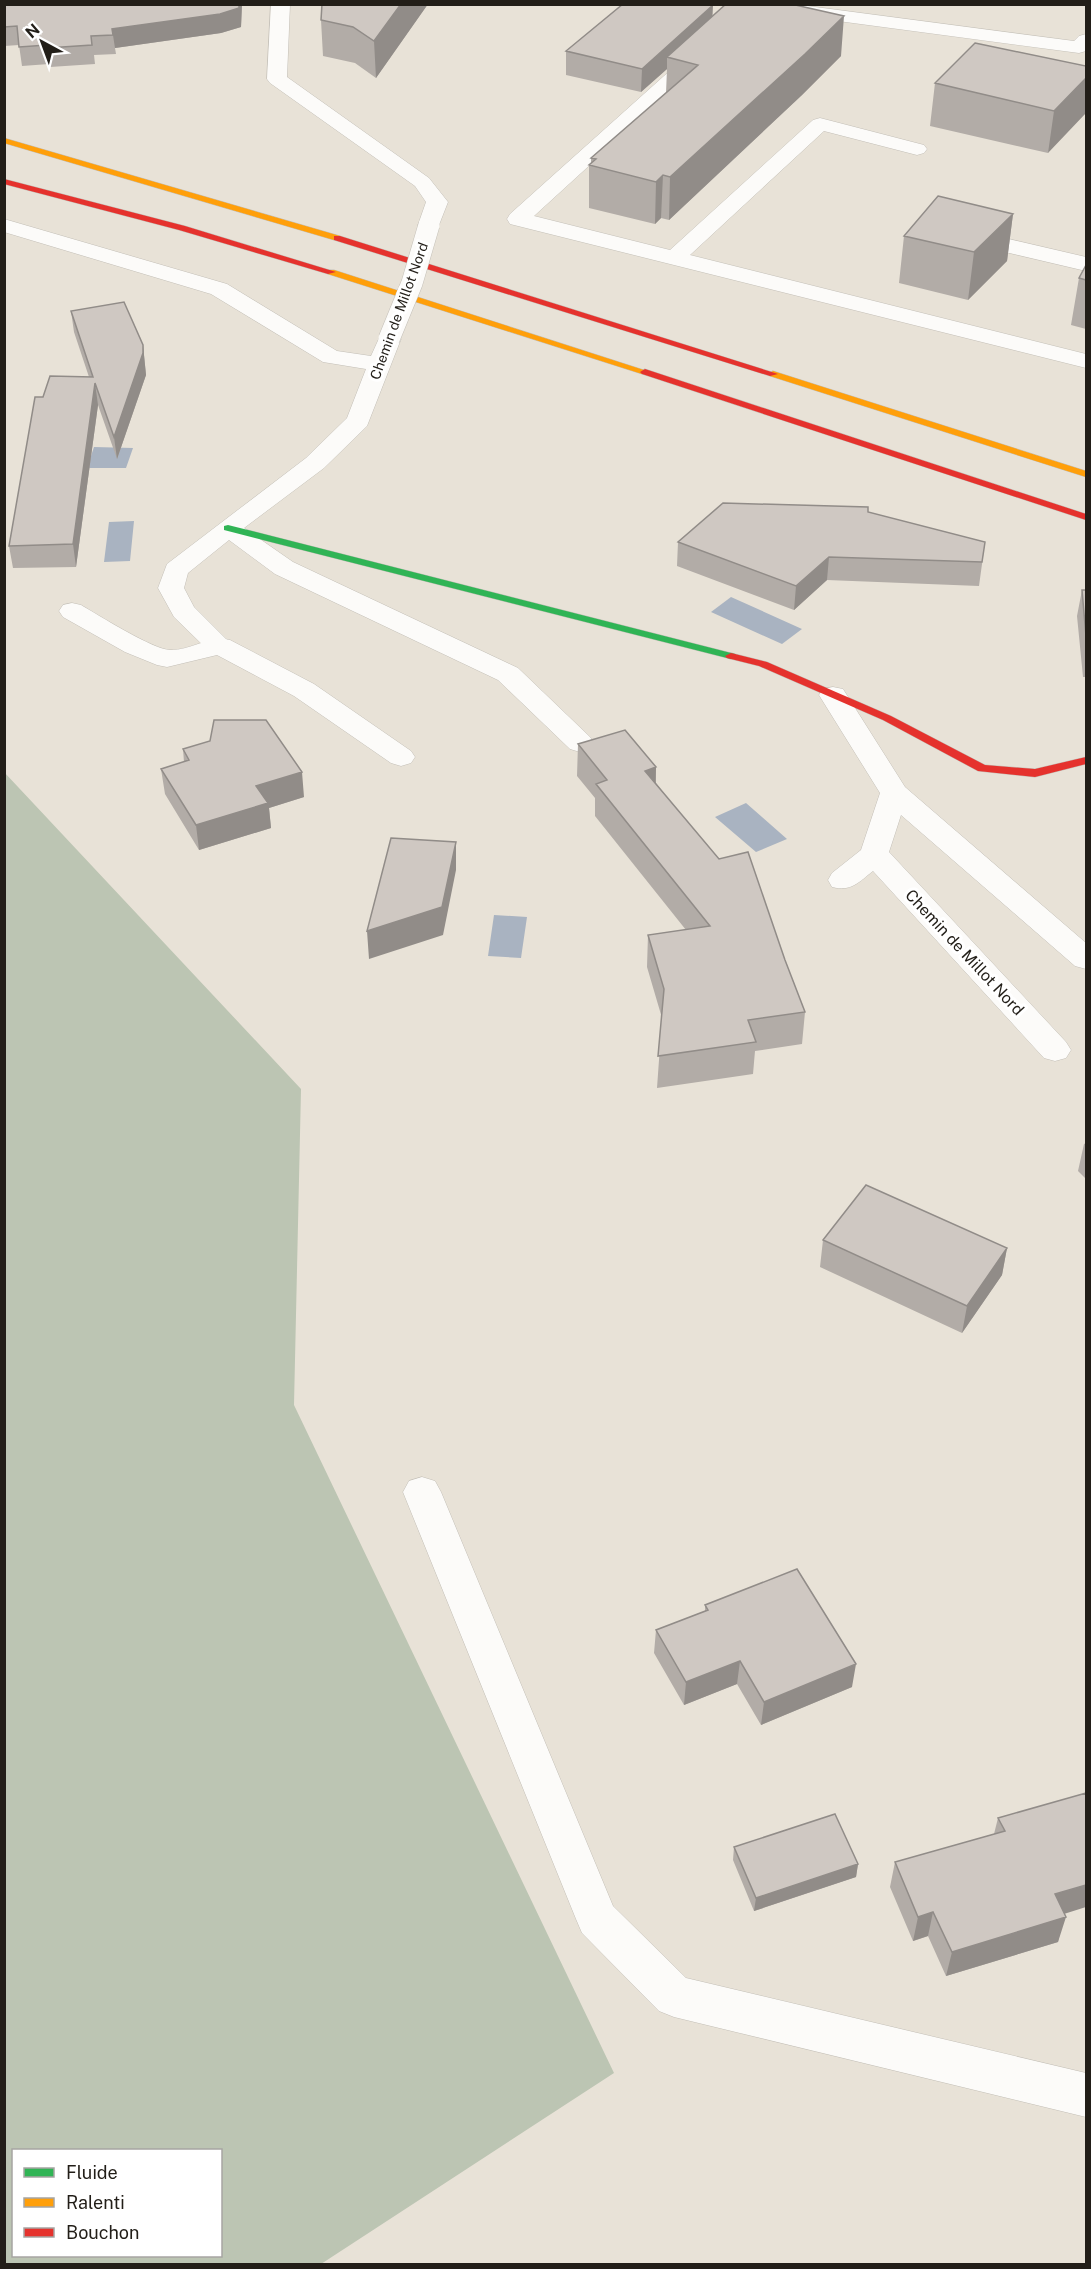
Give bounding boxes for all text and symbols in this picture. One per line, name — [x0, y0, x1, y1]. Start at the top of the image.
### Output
north arrow — [12, 12, 72, 72]
text: N — [22, 20, 43, 42]
street label: Chemin de Millot Nord — [367, 240, 431, 382]
street label: Chemin de Millot Nord — [901, 885, 1028, 1019]
legend — [12, 2149, 222, 2257]
text: Fluide — [66, 2162, 118, 2183]
text: Ralenti — [66, 2192, 125, 2213]
text: Bouchon — [66, 2222, 139, 2243]

